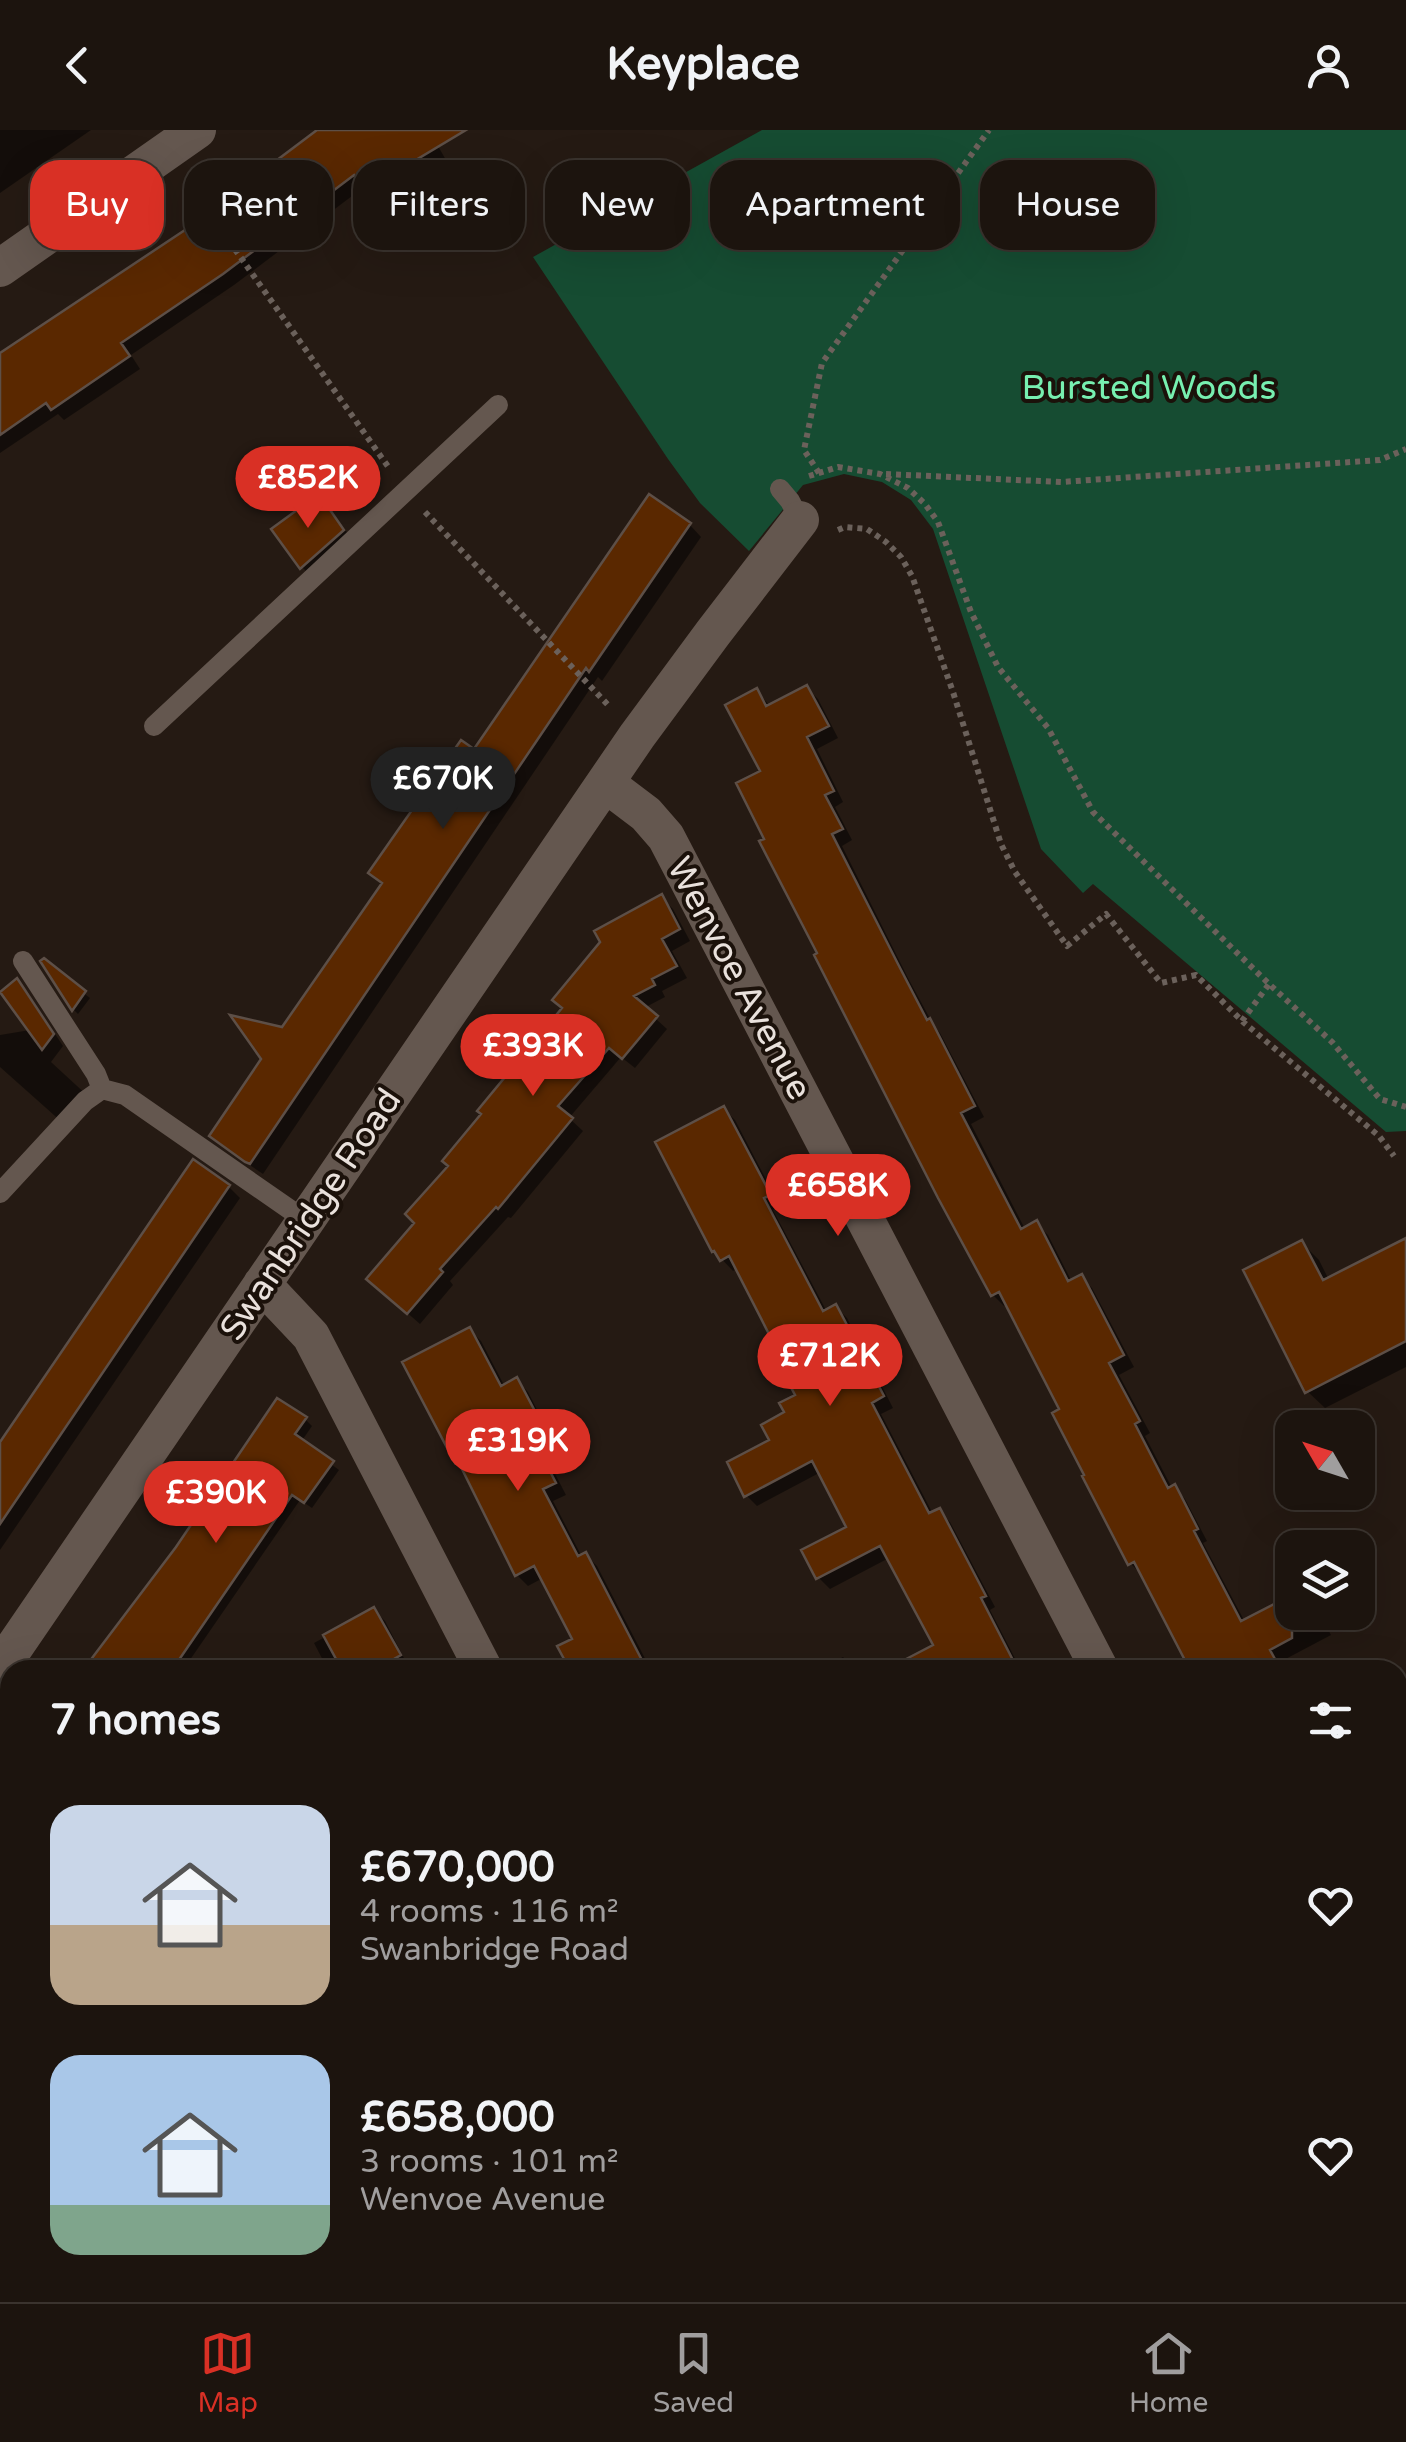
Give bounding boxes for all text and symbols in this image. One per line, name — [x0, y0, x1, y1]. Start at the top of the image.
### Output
icon: back — [50, 38, 105, 93]
text: Keyplace — [606, 38, 800, 92]
icon: person — [1301, 38, 1356, 93]
chip: Buy — [30, 160, 164, 250]
chip: Rent — [184, 160, 333, 250]
chip: Filters — [353, 160, 525, 250]
chip: New — [545, 160, 690, 250]
chip: Apartment — [710, 160, 960, 250]
chip: House — [980, 160, 1155, 250]
park label: Bursted Woods — [1022, 367, 1276, 409]
pin: £852K — [238, 446, 378, 531]
text: £852K — [257, 459, 359, 497]
pin: £670K — [373, 747, 513, 832]
text: £670K — [392, 760, 494, 798]
street label: Wenvoe Avenue — [658, 850, 821, 1107]
pin: £393K — [463, 1014, 603, 1099]
text: £393K — [482, 1027, 584, 1065]
street label: Swanbridge Road — [211, 1081, 410, 1348]
pin: £658K — [768, 1154, 908, 1239]
text: £658K — [787, 1167, 889, 1205]
pin: £712K — [760, 1324, 900, 1409]
text: £712K — [779, 1337, 881, 1375]
pin: £319K — [448, 1409, 588, 1494]
north arrow — [1275, 1410, 1375, 1510]
map controls — [1275, 1410, 1375, 1630]
text: £319K — [467, 1422, 569, 1460]
pin: £390K — [146, 1461, 286, 1546]
text: £390K — [165, 1474, 267, 1512]
button: layers — [1275, 1530, 1375, 1630]
icon: filters — [1303, 1693, 1358, 1748]
text: 7 homes — [50, 1695, 221, 1746]
text: £670,000 — [360, 1842, 555, 1893]
icon: home — [130, 1845, 250, 1965]
icon: heart — [1303, 1878, 1358, 1933]
text: 4 rooms · 116 m² — [360, 1893, 619, 1931]
text: Swanbridge Road — [360, 1931, 629, 1969]
text: £658,000 — [360, 2092, 555, 2143]
icon: home — [130, 2095, 250, 2215]
icon: heart — [1303, 2128, 1358, 2183]
text: 3 rooms · 101 m² — [360, 2143, 619, 2181]
text: Wenvoe Avenue — [360, 2181, 605, 2219]
tab: Map — [198, 2326, 258, 2420]
tab: Saved — [653, 2326, 734, 2420]
tab: Home — [1129, 2326, 1208, 2420]

